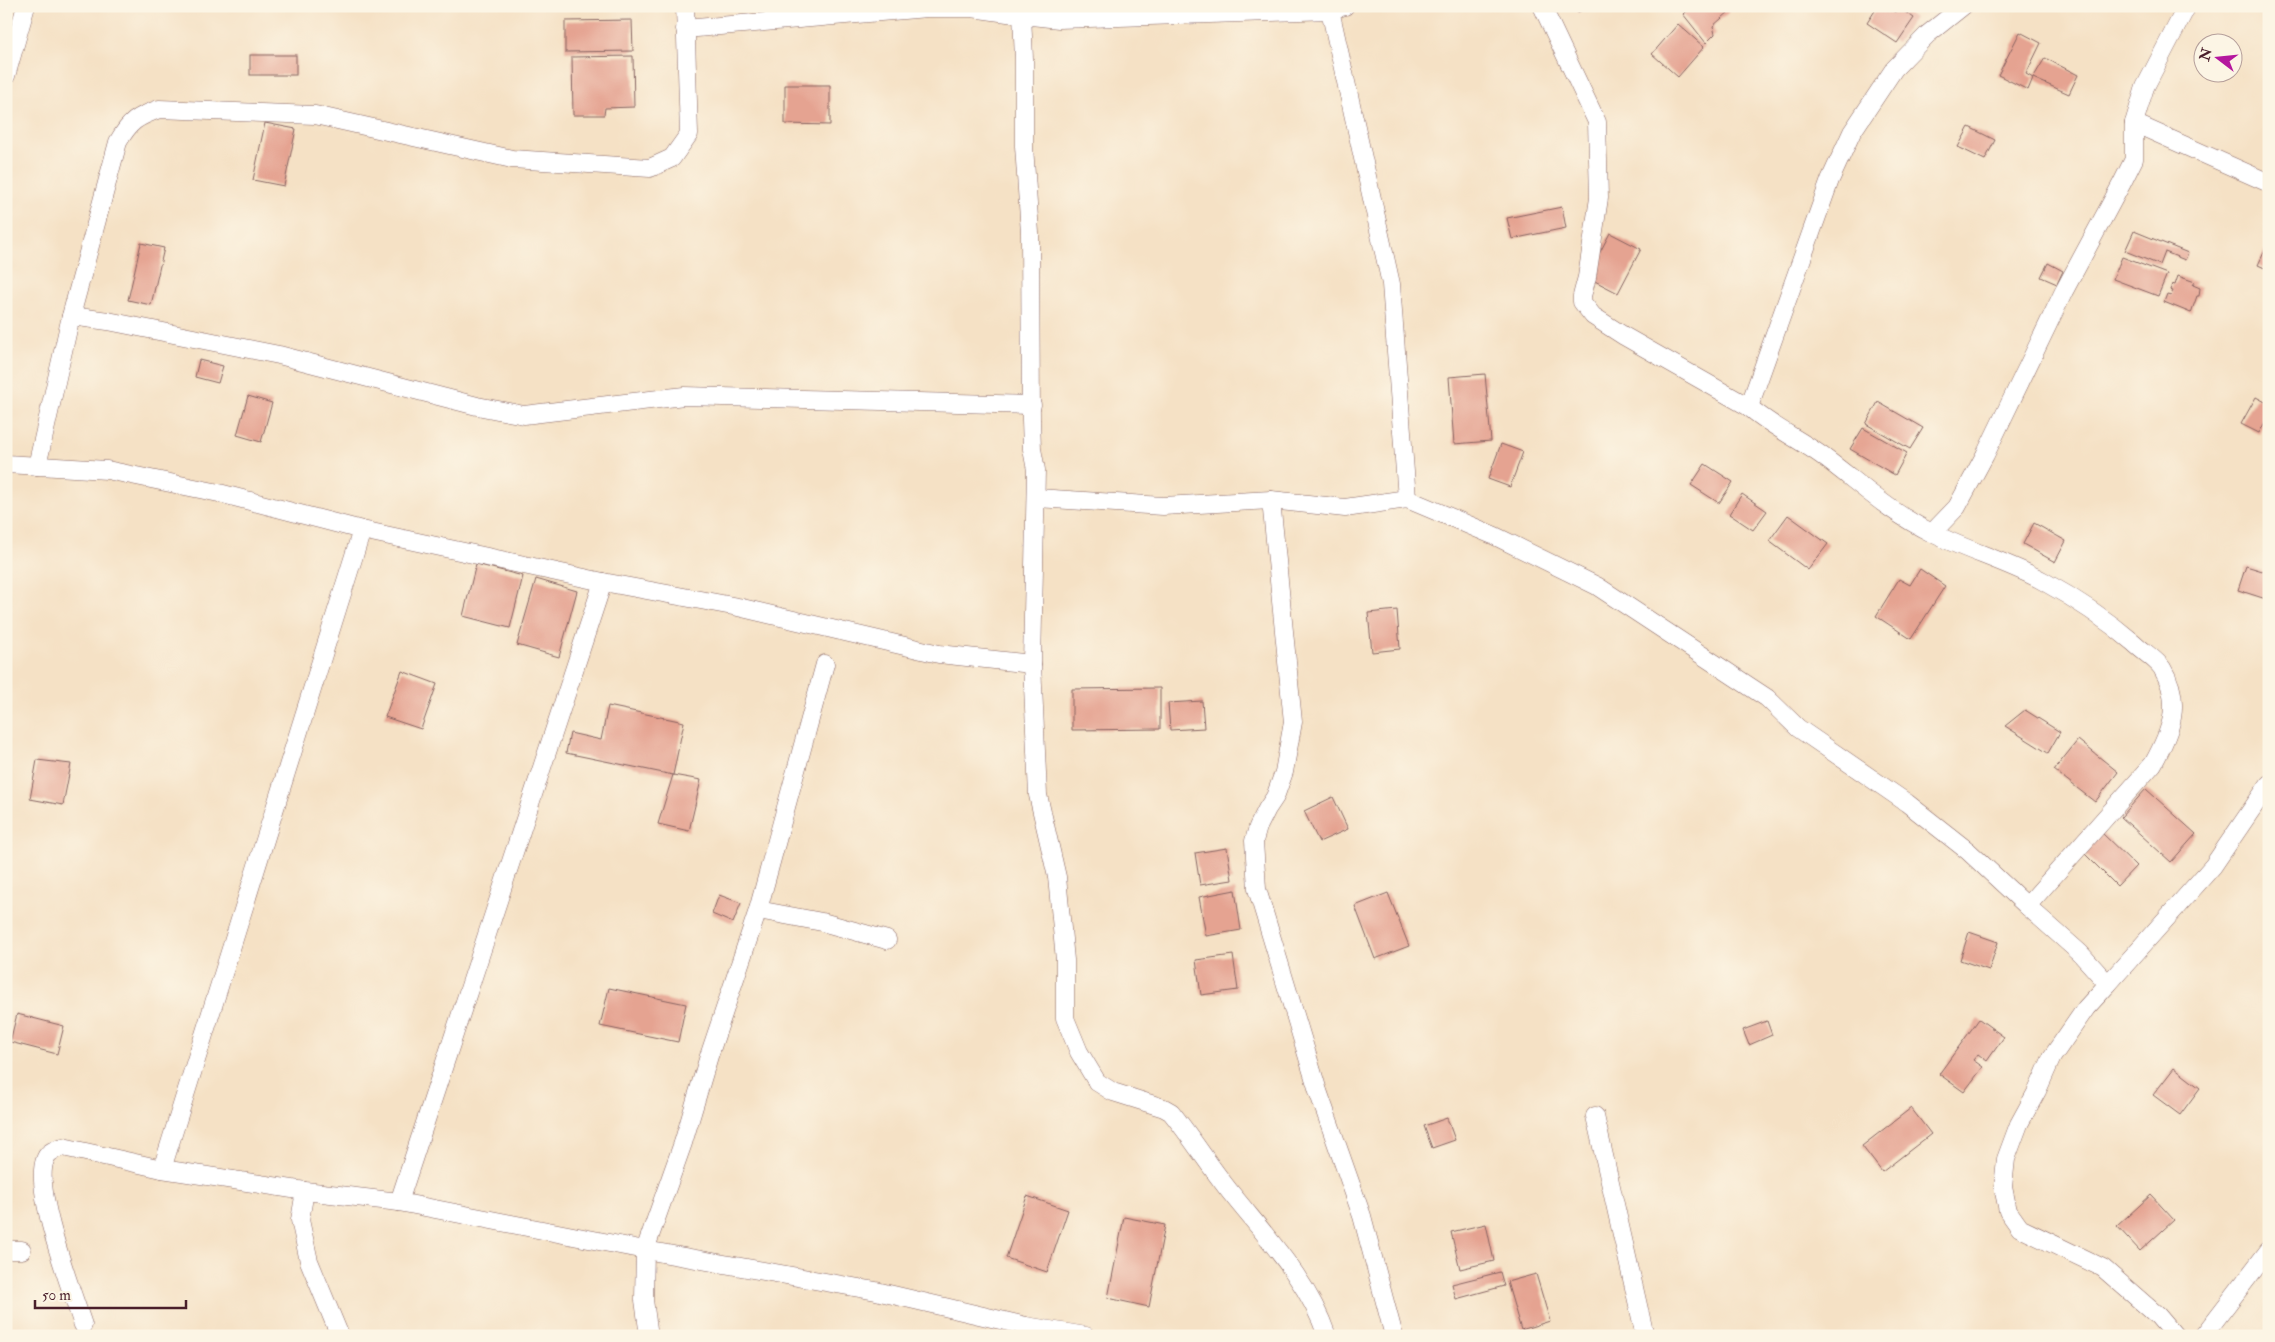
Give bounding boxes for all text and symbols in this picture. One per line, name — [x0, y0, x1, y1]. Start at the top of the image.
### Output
north arrow — [2192, 32, 2242, 82]
text: N — [2196, 46, 2216, 64]
scale bar — [35, 1277, 186, 1309]
text: 50 m — [42, 1286, 71, 1305]

